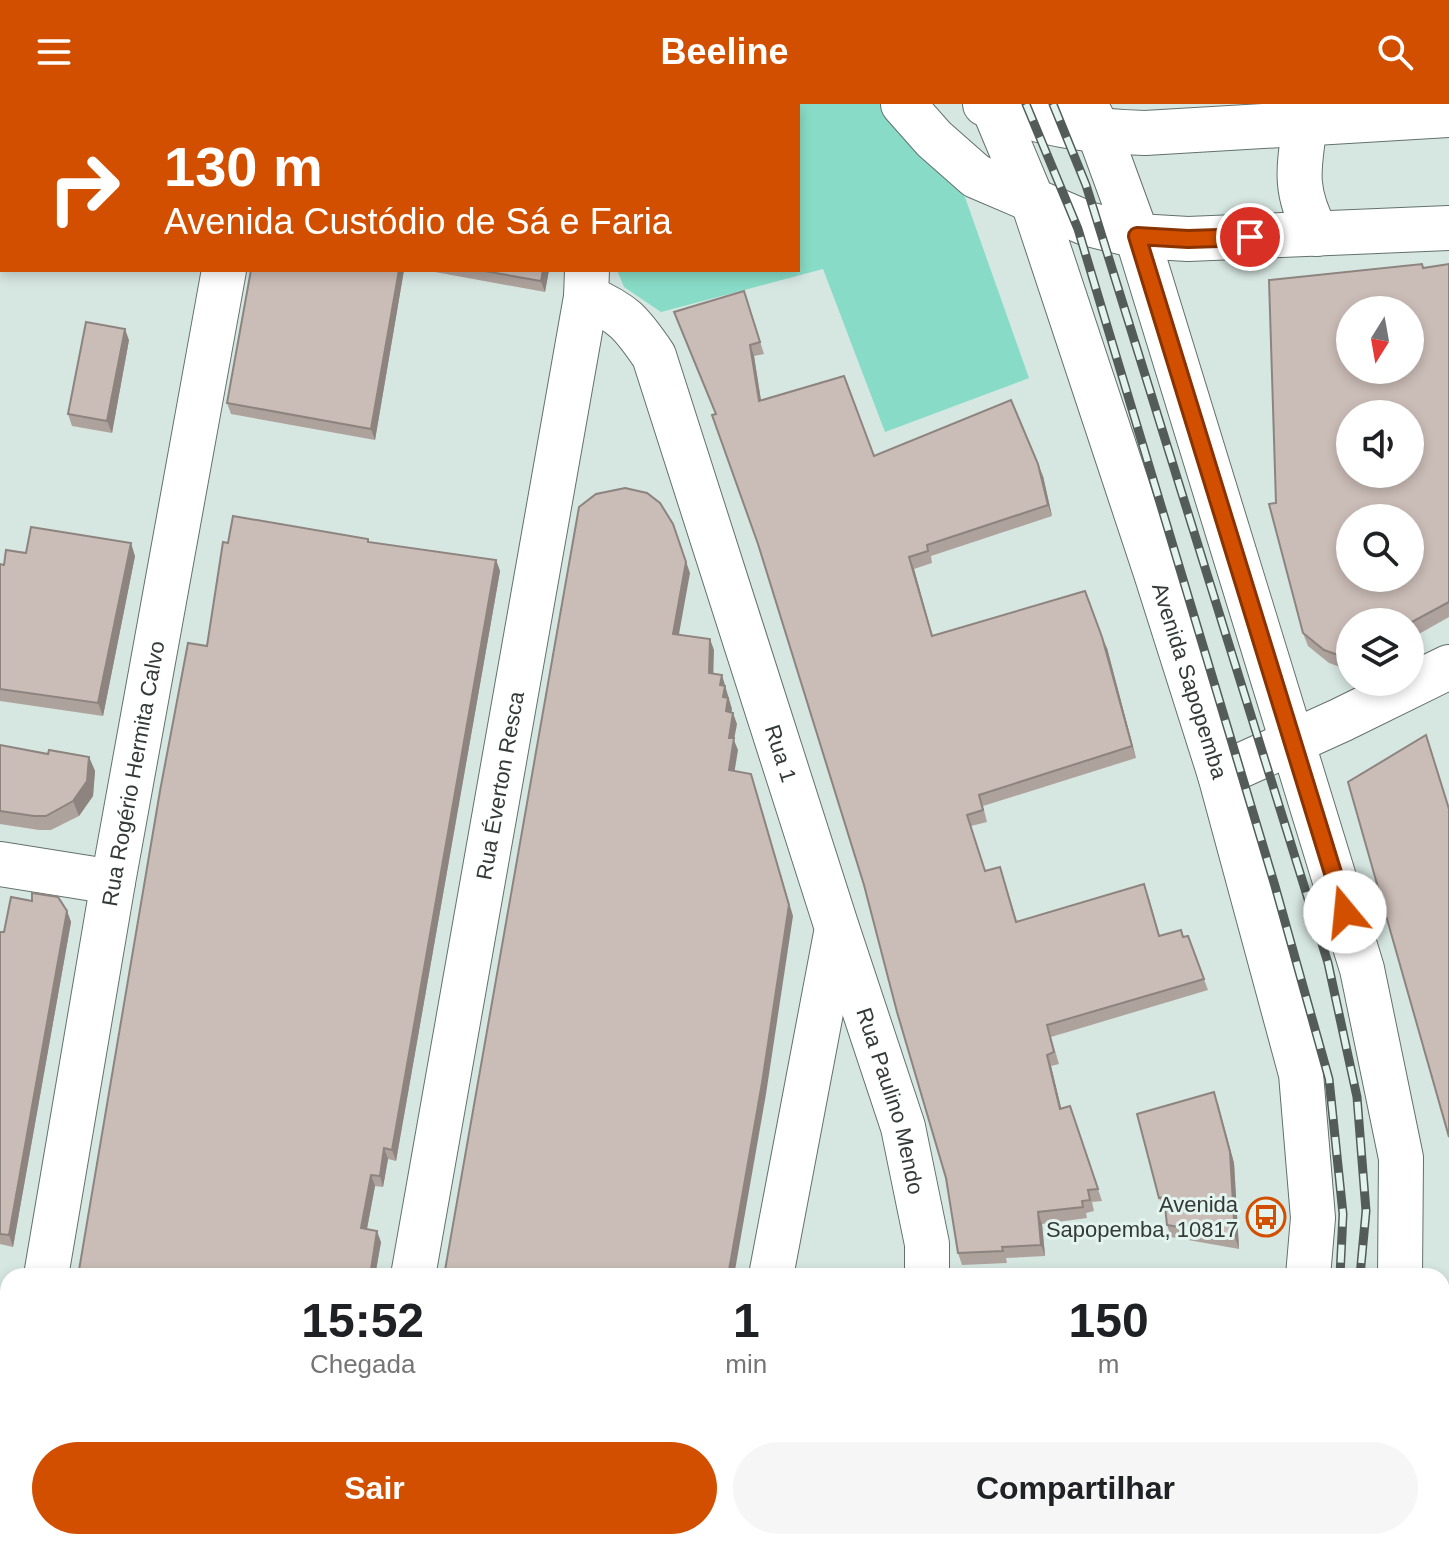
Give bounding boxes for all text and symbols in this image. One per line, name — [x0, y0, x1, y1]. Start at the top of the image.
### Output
icon: menu — [32, 30, 76, 74]
icon: search — [1373, 30, 1417, 74]
text: Beeline — [660, 31, 789, 72]
text: 130 m — [164, 135, 323, 198]
icon: right — [32, 136, 136, 240]
text: Avenida Custódio de Sá e Faria — [164, 201, 672, 242]
pin — [1216, 203, 1284, 271]
icon: arrive — [1228, 215, 1272, 259]
north arrow — [1336, 296, 1424, 384]
map controls — [1336, 296, 1424, 696]
button: sound — [1336, 400, 1424, 488]
button: search — [1336, 504, 1424, 592]
street label: Avenida Sapopemba — [1147, 580, 1233, 782]
button: layers — [1336, 608, 1424, 696]
street label: Rua Rogério Hermita Calvo — [97, 639, 169, 908]
street label: Rua Éverton Resca — [471, 689, 529, 882]
street label: Rua 1 — [760, 721, 802, 785]
position arrow — [1303, 870, 1387, 954]
street label: Rua Paulino Mendo — [852, 1004, 929, 1196]
place label: Avenida Sapopemba, 10817 — [1046, 1192, 1239, 1242]
bus stop icon: Avenida Sapopemba, 10817 — [1245, 1196, 1287, 1238]
text: 15:52 — [301, 1294, 424, 1347]
text: 1 — [733, 1294, 760, 1347]
text: 150 — [1069, 1294, 1149, 1347]
text: Chegada — [310, 1349, 415, 1379]
text: min — [725, 1349, 767, 1379]
text: m — [1098, 1349, 1119, 1379]
button: Sair — [32, 1442, 717, 1534]
button: Compartilhar — [733, 1442, 1418, 1534]

